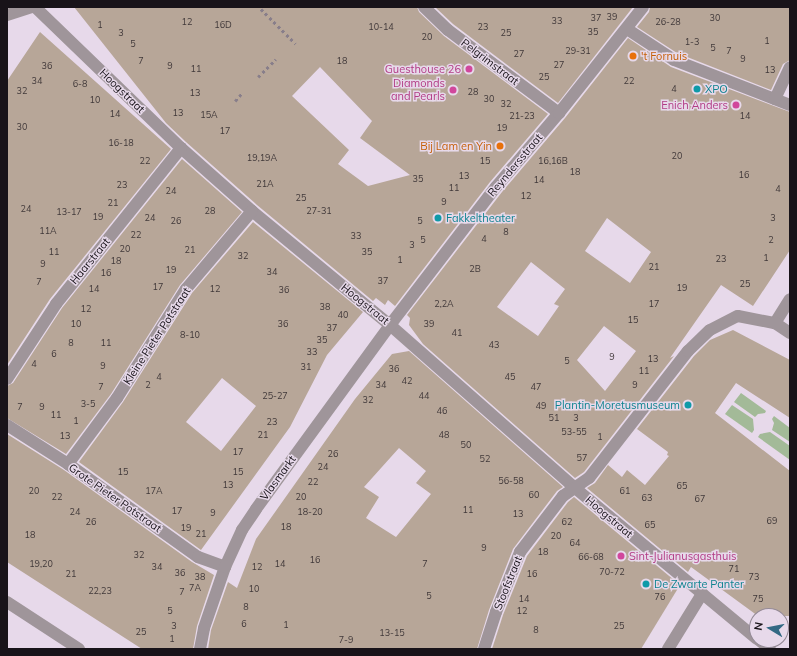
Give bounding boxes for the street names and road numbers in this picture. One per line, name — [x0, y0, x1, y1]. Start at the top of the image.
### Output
street label: Pelgrimstraat — [459, 36, 521, 88]
street label: Hoogstraat — [97, 66, 147, 116]
street label: Reyndersstraat — [485, 131, 545, 199]
street label: Haarstraat — [67, 235, 113, 287]
street label: Hoogstraat — [338, 281, 392, 327]
street label: Kleine Pieter Potstraat — [121, 285, 193, 387]
street label: Vlasmarkt — [257, 453, 299, 503]
street label: Grote Pieter Potstraat — [66, 461, 164, 535]
street label: Hoogstraat — [583, 493, 635, 541]
street label: Stoofstraat — [491, 554, 525, 612]

